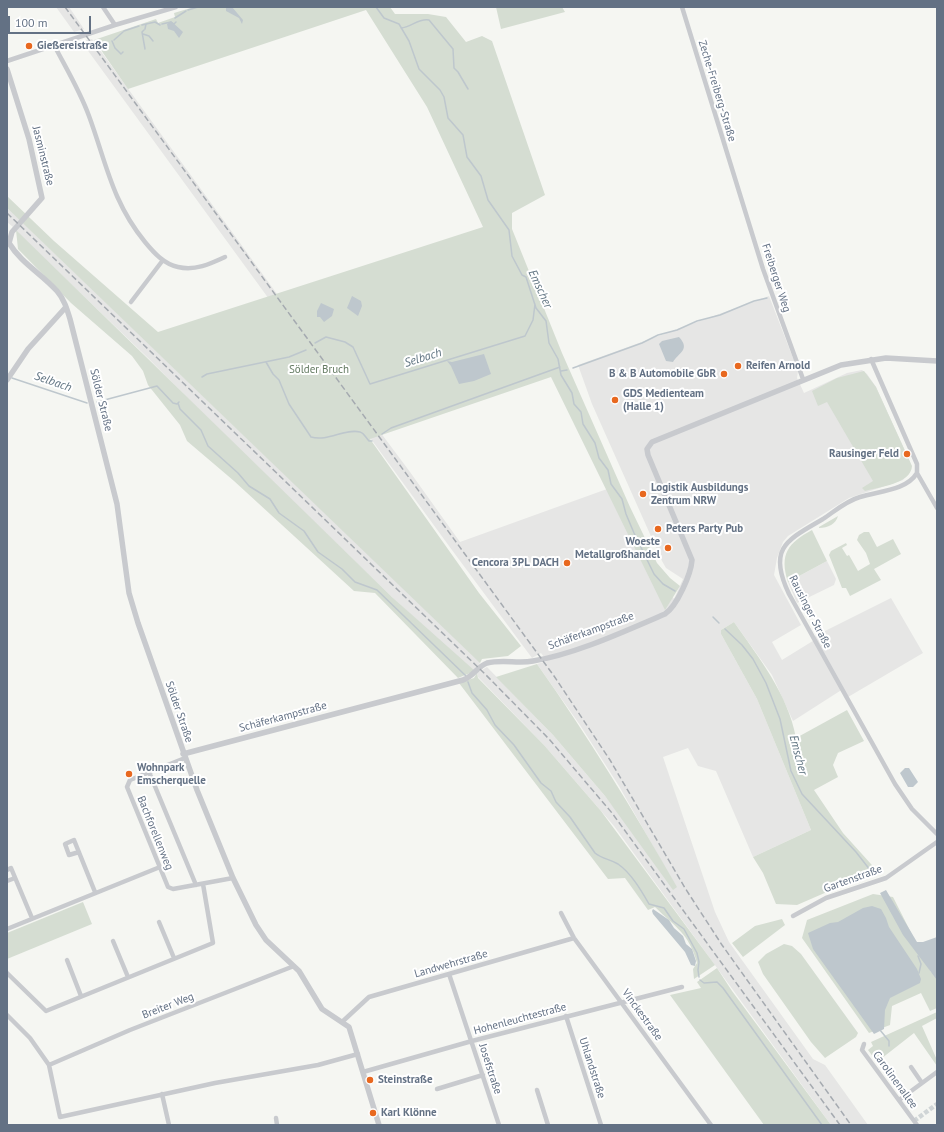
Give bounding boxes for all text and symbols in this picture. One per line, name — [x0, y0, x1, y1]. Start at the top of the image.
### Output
scale bar — [10, 8, 93, 34]
text: 100 m — [15, 15, 48, 30]
place label: Gießereistraße — [37, 39, 107, 53]
street label: Zeche-Freiberg-Straße — [695, 39, 739, 143]
marker: Gießereistraße — [24, 41, 34, 51]
street label: Jasminstraße — [29, 125, 57, 187]
street label: Freiberger Weg — [759, 242, 793, 314]
water label: Emscher — [525, 267, 555, 311]
water label: Selbach — [403, 346, 443, 370]
place label: Reifen Arnold — [746, 359, 810, 373]
marker: Reifen Arnold — [733, 361, 743, 371]
park label: Sölder Bruch — [289, 363, 349, 377]
street label: Sölder Straße — [87, 367, 115, 433]
place label: B & B Automobile GbR — [609, 367, 716, 381]
water label: Selbach — [33, 369, 73, 395]
marker: B & B Automobile GbR — [719, 369, 729, 379]
place label: GDS Medienteam (Halle 1) — [623, 387, 704, 413]
marker: GDS Medienteam (Halle 1) — [610, 395, 620, 405]
place label: Rausinger Feld — [829, 447, 899, 461]
marker: Rausinger Feld — [902, 449, 912, 459]
place label: Logistik Ausbildungs Zentrum NRW — [651, 481, 748, 507]
marker: Logistik Ausbildungs Zentrum NRW — [638, 489, 648, 499]
place label: Peters Party Pub — [666, 522, 743, 536]
marker: Peters Party Pub — [653, 524, 663, 534]
place label: Woeste Metallgroßhandel — [575, 535, 660, 561]
marker: Woeste Metallgroßhandel — [663, 543, 673, 553]
place label: Cencora 3PL DACH — [472, 556, 559, 570]
marker: Cencora 3PL DACH — [562, 558, 572, 568]
street label: Rausinger Straße — [786, 573, 834, 651]
street label: Schäferkampstraße — [546, 609, 636, 653]
street label: Sölder Straße — [162, 680, 196, 744]
street label: Schäferkampstraße — [238, 699, 328, 735]
water label: Emscher — [786, 733, 810, 777]
place label: Wohnpark Emscherquelle — [137, 761, 206, 787]
marker: Wohnpark Emscherquelle — [124, 769, 134, 779]
street label: Bachforellenweg — [134, 794, 176, 872]
street label: Gartenstraße — [822, 862, 884, 896]
street label: Landwehrstraße — [413, 947, 489, 981]
street label: Vinckestraße — [619, 987, 665, 1043]
street label: Breiter Weg — [140, 990, 196, 1022]
street label: Hohenleuchtestraße — [472, 1000, 568, 1038]
street label: Uhlandstraße — [576, 1036, 608, 1100]
street label: Josefstraße — [476, 1042, 504, 1096]
street label: Carolinenallee — [870, 1049, 920, 1111]
place label: Steinstraße — [378, 1073, 432, 1087]
marker: Steinstraße — [365, 1075, 375, 1085]
place label: Karl Klönne — [381, 1106, 436, 1120]
marker: Karl Klönne — [368, 1108, 378, 1118]

